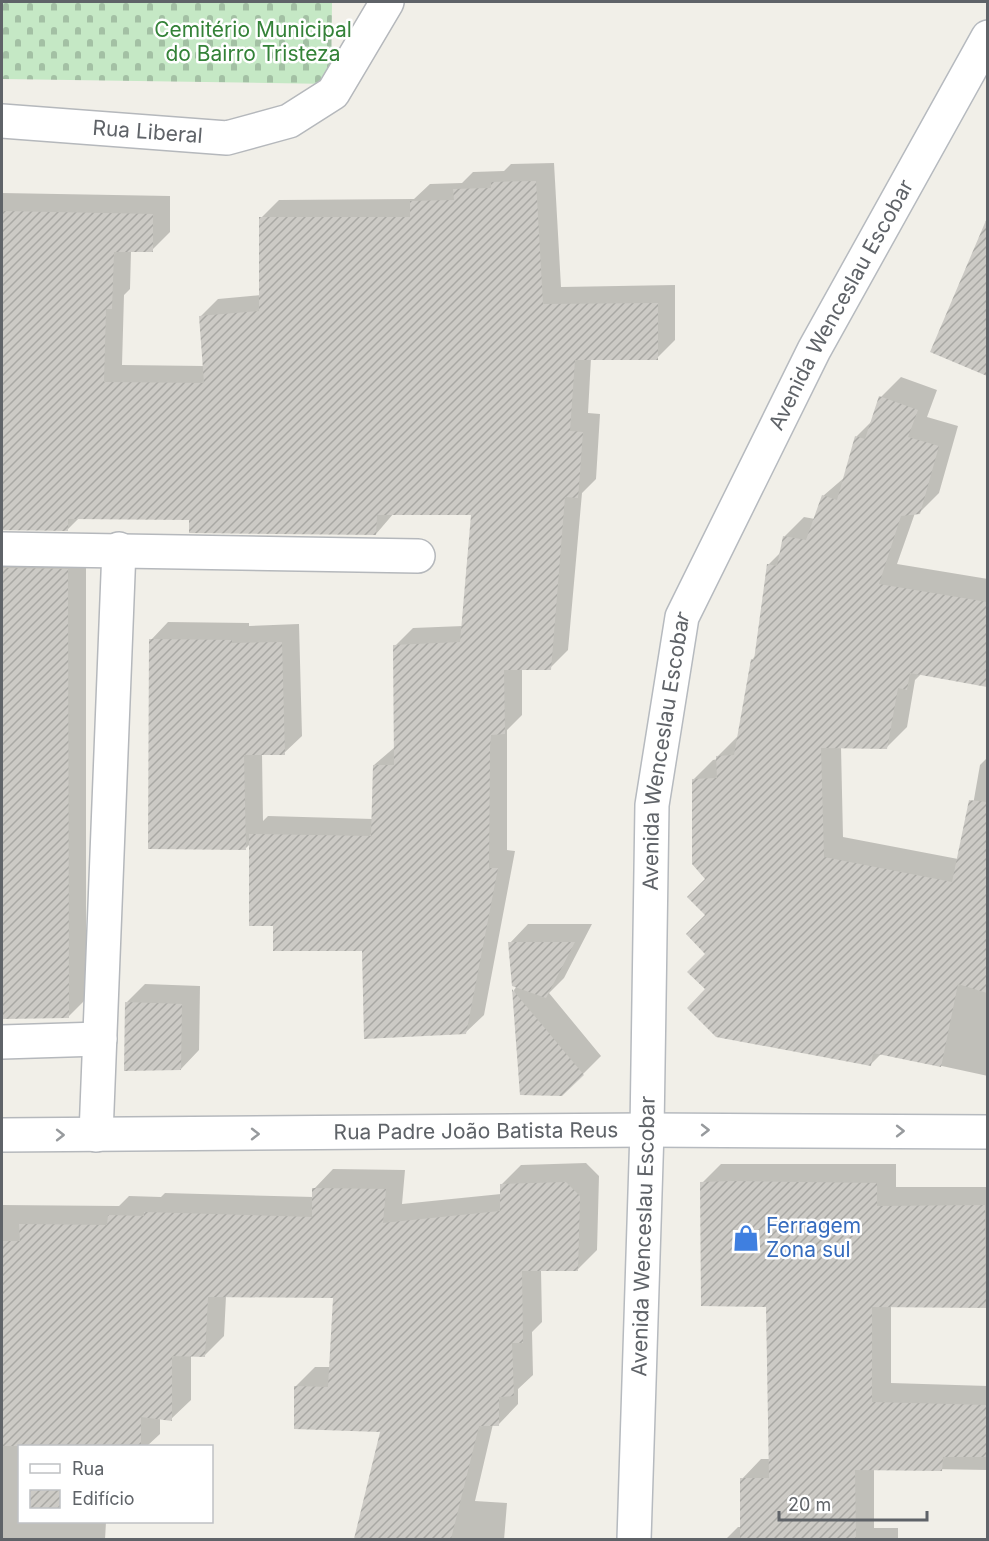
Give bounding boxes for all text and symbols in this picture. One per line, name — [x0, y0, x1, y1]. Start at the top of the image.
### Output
park label: Cemitério Municipal do Bairro Tristeza — [154, 17, 352, 66]
street label: Rua Liberal — [92, 115, 204, 148]
street label: Avenida Wenceslau Escobar — [763, 175, 918, 434]
street label: Avenida Wenceslau Escobar — [638, 607, 695, 891]
street label: Avenida Wenceslau Escobar — [626, 1096, 660, 1377]
street label: Rua Padre João Batista Reus — [333, 1117, 618, 1144]
one-way arrow — [701, 1124, 710, 1136]
one-way arrow — [896, 1125, 905, 1137]
one-way arrow — [250, 1127, 259, 1140]
one-way arrow — [55, 1129, 64, 1141]
place label: Ferragem Zona sul — [766, 1213, 861, 1262]
shop icon: Ferragem Zona sul — [731, 1223, 761, 1253]
legend — [18, 1445, 213, 1523]
text: Rua — [72, 1458, 104, 1479]
scale bar — [779, 1484, 928, 1522]
text: Edifício — [72, 1488, 135, 1509]
text: 20 m — [788, 1494, 831, 1515]

